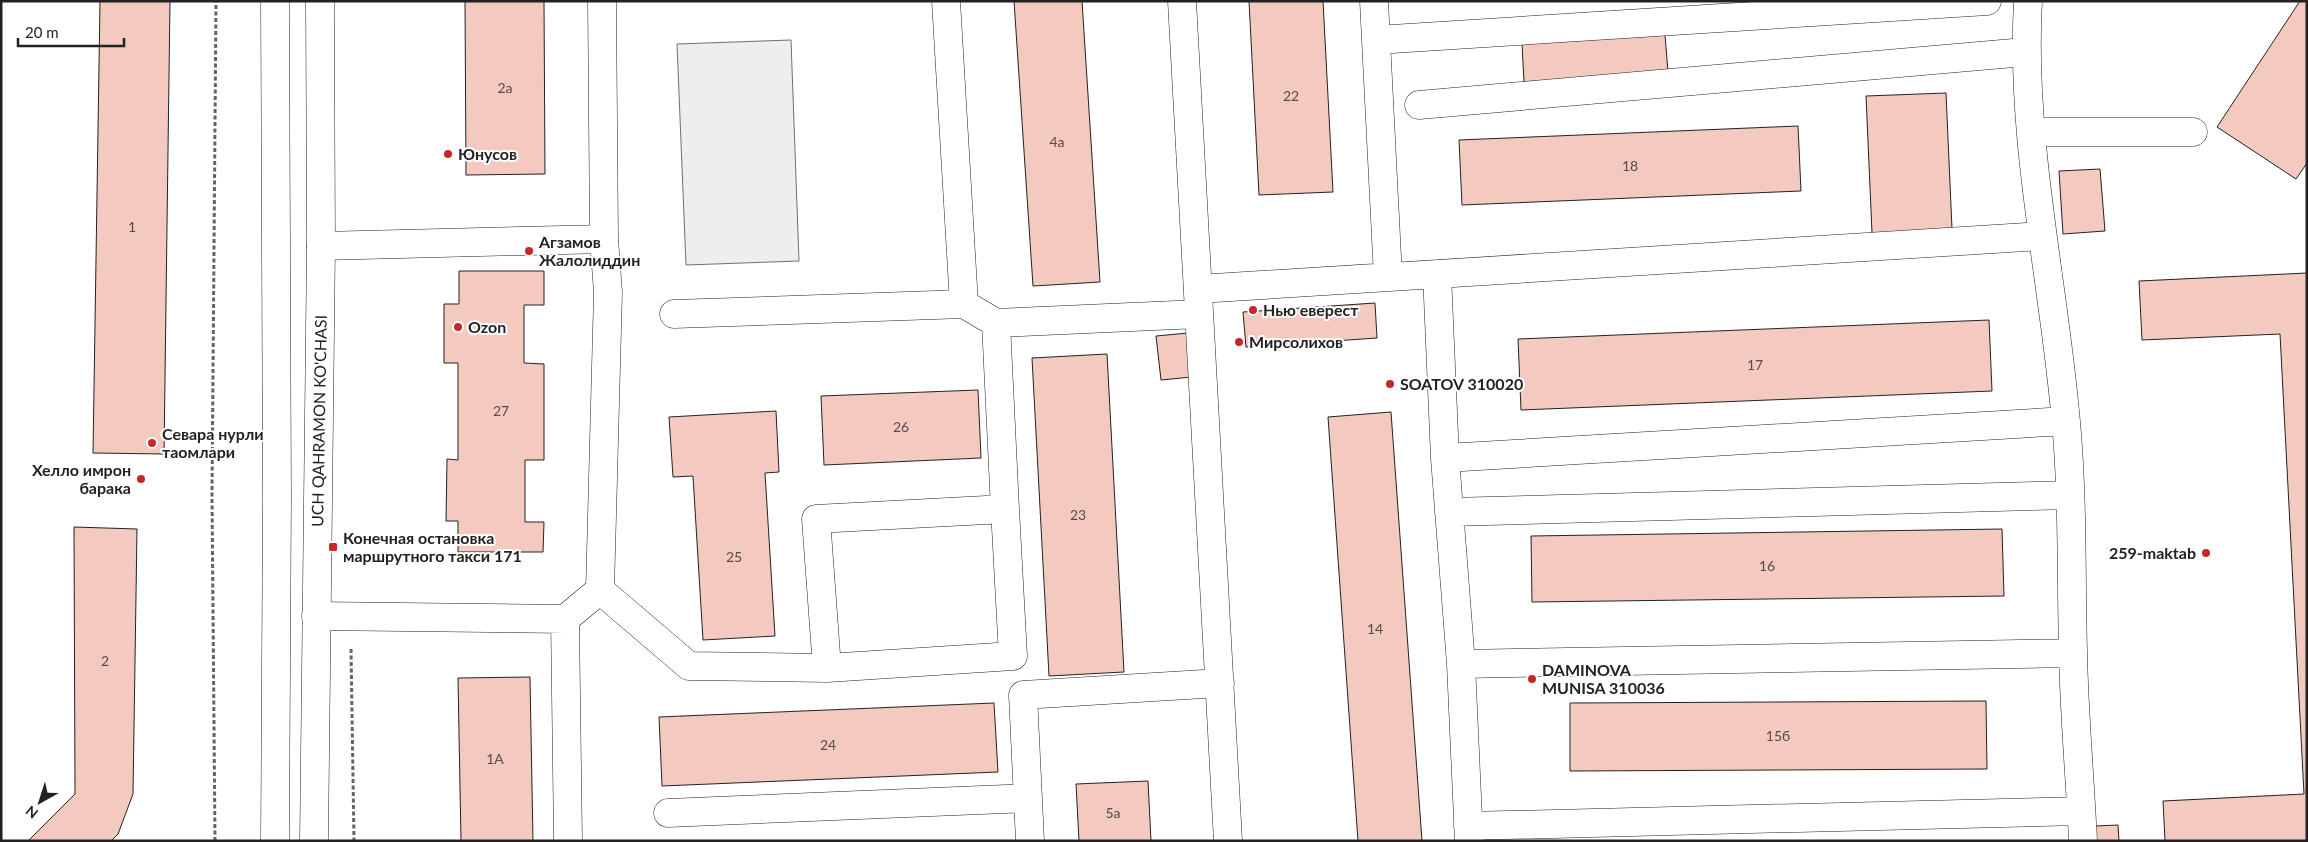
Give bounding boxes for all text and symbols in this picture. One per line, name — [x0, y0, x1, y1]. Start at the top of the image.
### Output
scale bar — [18, 15, 124, 47]
text: 20 m — [25, 23, 59, 41]
house number: 2a — [497, 79, 513, 96]
house number: 22 — [1283, 87, 1299, 104]
house number: 4а — [1049, 133, 1065, 150]
place label: Юнусов — [458, 144, 517, 163]
marker: Юнусов — [442, 148, 454, 160]
house number: 18 — [1622, 157, 1638, 174]
house number: 1 — [128, 218, 136, 235]
place label: Агзамов Жалолиддин — [538, 232, 640, 269]
marker: Агзамов Жалолиддин — [523, 245, 535, 257]
place label: Нью еверест — [1263, 300, 1359, 319]
marker: Нью еверест — [1247, 304, 1259, 316]
street label: UCH QAHRAMON KO'CHASI — [307, 315, 330, 527]
place label: Ozon — [468, 317, 506, 336]
marker: Ozon — [452, 321, 464, 333]
place label: Мирсолихов — [1249, 332, 1343, 351]
marker: Мирсолихов — [1233, 336, 1245, 348]
house number: 17 — [1747, 356, 1763, 373]
place label: SOATOV 310020 — [1400, 374, 1523, 393]
marker: SOATOV 310020 — [1384, 378, 1396, 390]
house number: 27 — [493, 402, 509, 419]
house number: 26 — [893, 418, 909, 435]
place label: Севара нурли таомлари — [162, 424, 264, 461]
marker: Севара нурли таомлари — [146, 437, 158, 449]
place label: Хелло имрон барака — [32, 460, 131, 497]
marker: Хелло имрон барака — [135, 473, 147, 485]
house number: 23 — [1070, 506, 1086, 523]
place label: Конечная остановка маршрутного такси 171 — [343, 528, 522, 565]
marker: Конечная остановка маршрутного такси 171 — [327, 541, 339, 553]
place label: 259-maktab — [2109, 543, 2196, 562]
marker: 259-maktab — [2200, 547, 2212, 559]
house number: 25 — [726, 548, 742, 565]
house number: 16 — [1759, 557, 1775, 574]
house number: 14 — [1367, 620, 1383, 637]
house number: 2 — [101, 652, 109, 669]
place label: DAMINOVA MUNISA 310036 — [1542, 660, 1665, 697]
marker: DAMINOVA MUNISA 310036 — [1526, 673, 1538, 685]
house number: 15б — [1766, 727, 1790, 744]
house number: 24 — [820, 736, 836, 753]
house number: 1А — [486, 750, 504, 767]
north arrow — [15, 777, 65, 827]
text: N — [22, 802, 41, 822]
house number: 5а — [1105, 804, 1121, 821]

